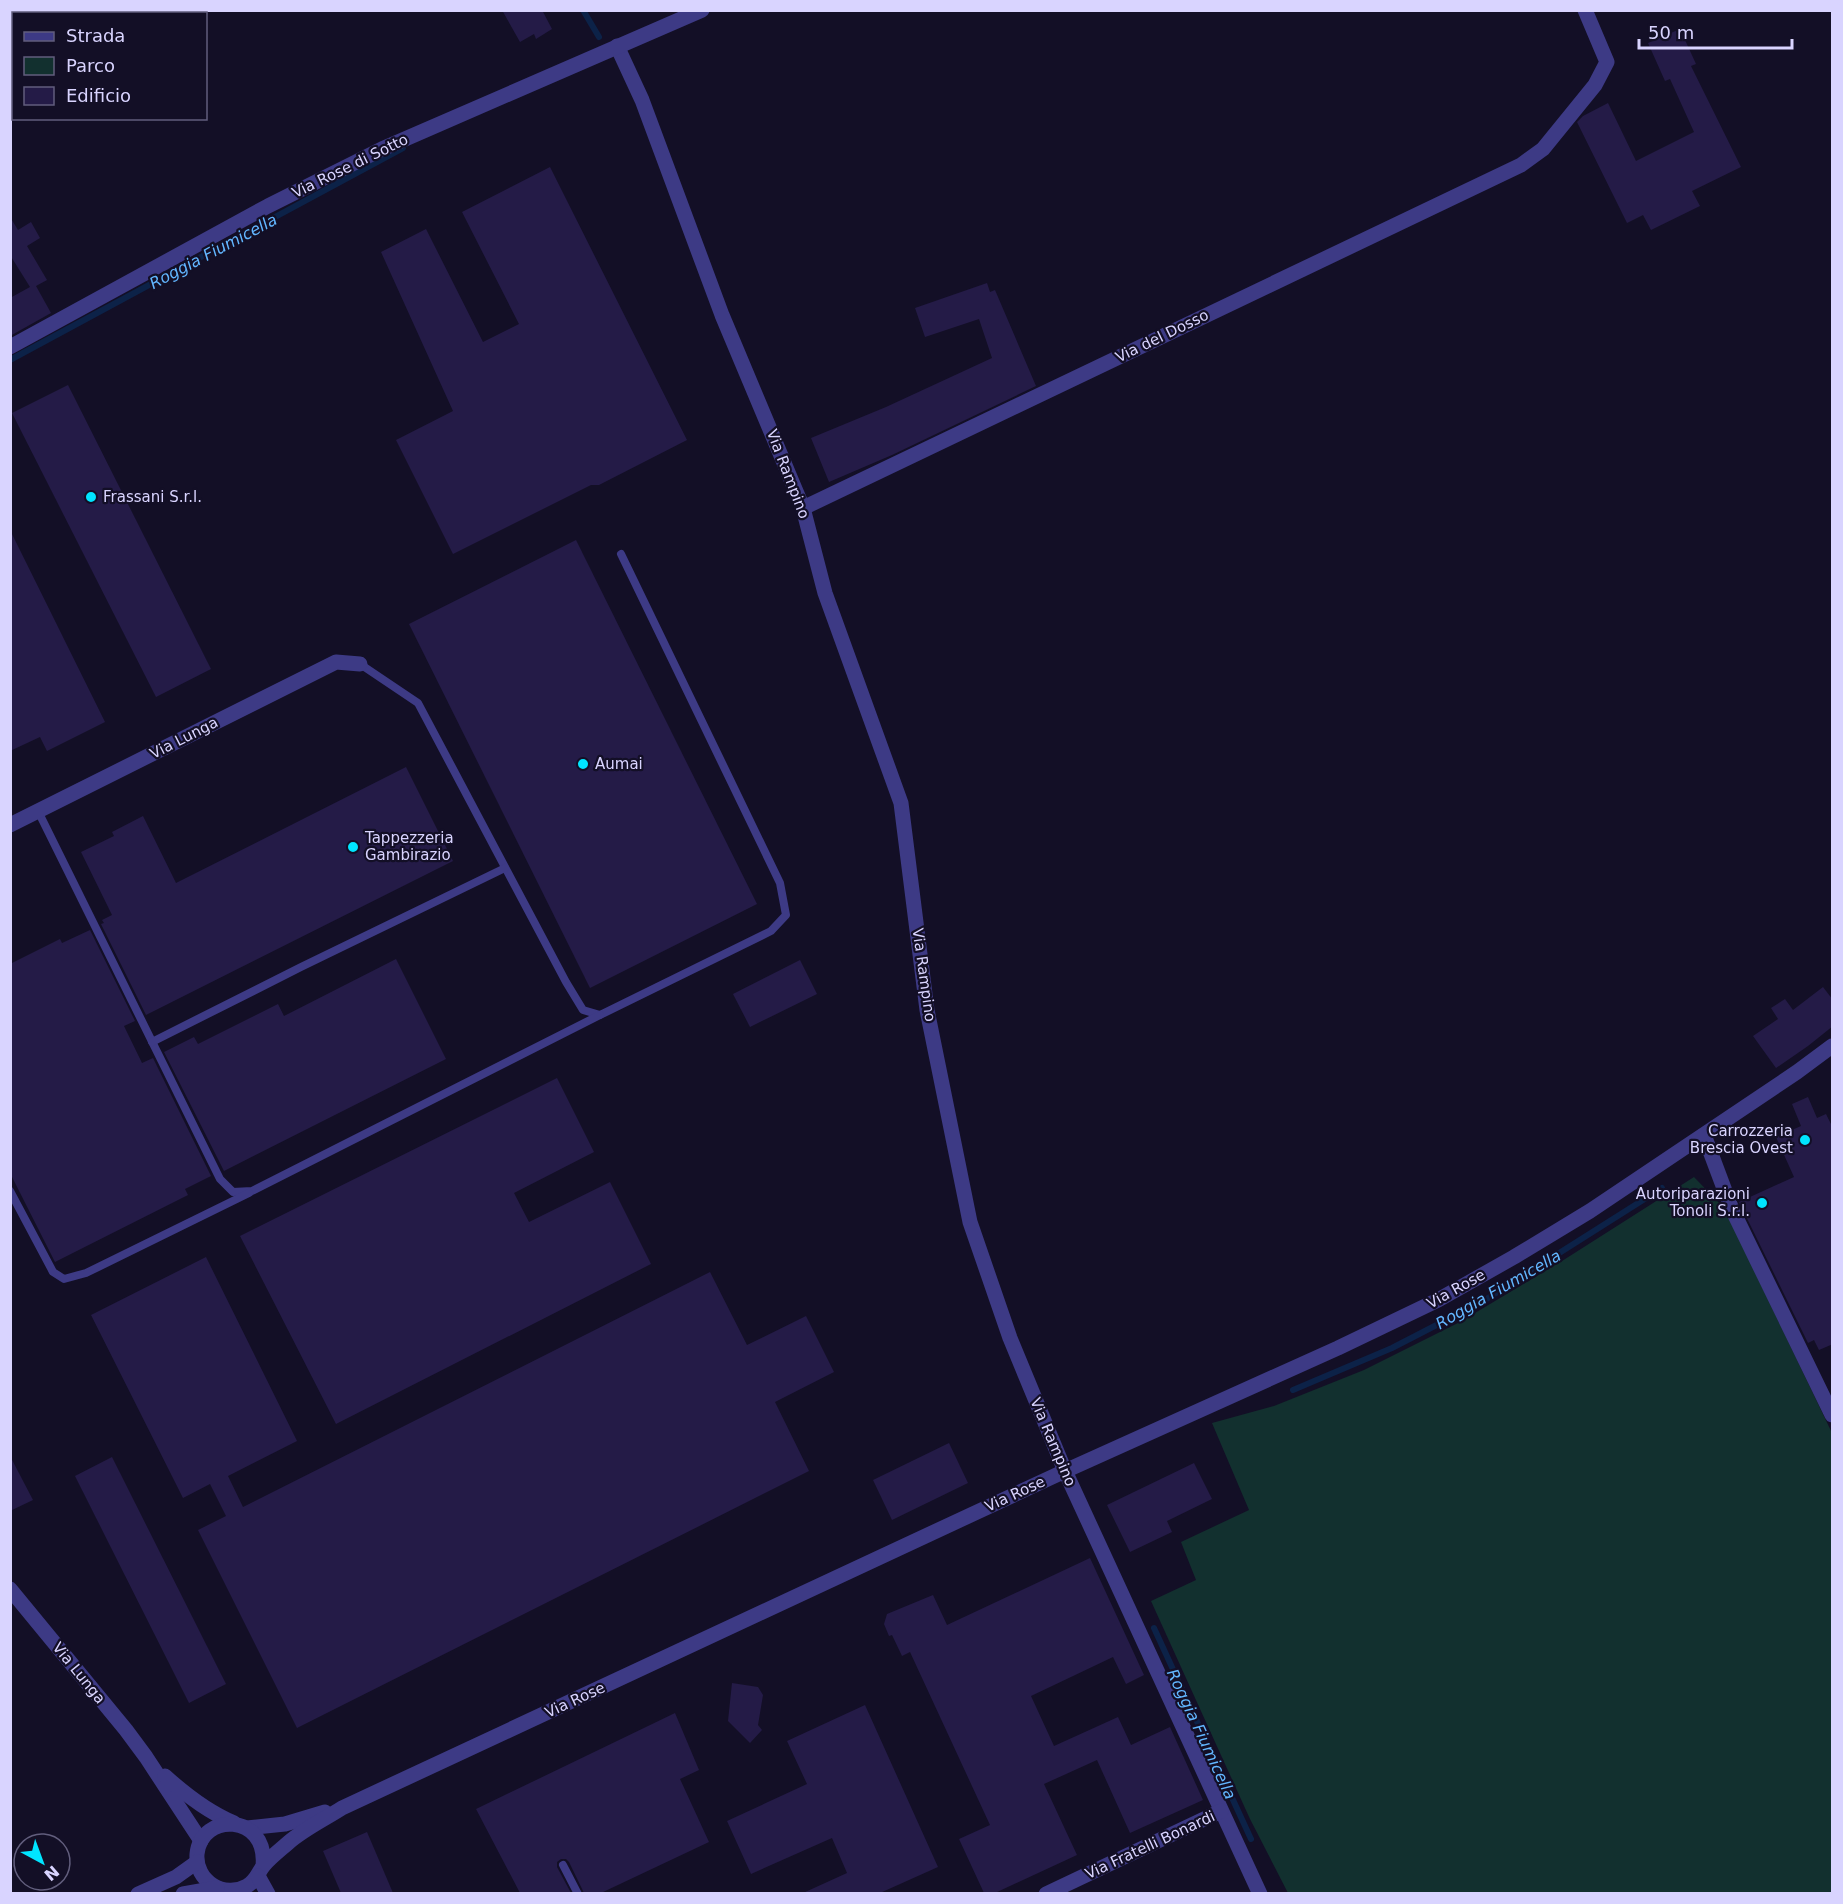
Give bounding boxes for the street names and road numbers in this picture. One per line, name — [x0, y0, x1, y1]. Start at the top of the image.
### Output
street label: Via Rose di Sotto — [289, 130, 411, 202]
street label: Via del Dosso — [1113, 306, 1211, 366]
street label: Via Rampino — [763, 427, 813, 521]
street label: Via Lunga — [147, 713, 221, 763]
street label: Via Rampino — [909, 927, 939, 1023]
street label: Via Rose — [1424, 1266, 1488, 1312]
street label: Via Rampino — [1026, 1395, 1080, 1489]
street label: Via Rose — [982, 1472, 1048, 1516]
street label: Via Lunga — [49, 1639, 109, 1707]
street label: Via Rose — [542, 1678, 608, 1722]
street label: Via Fratelli Bonardi — [1082, 1807, 1218, 1883]

